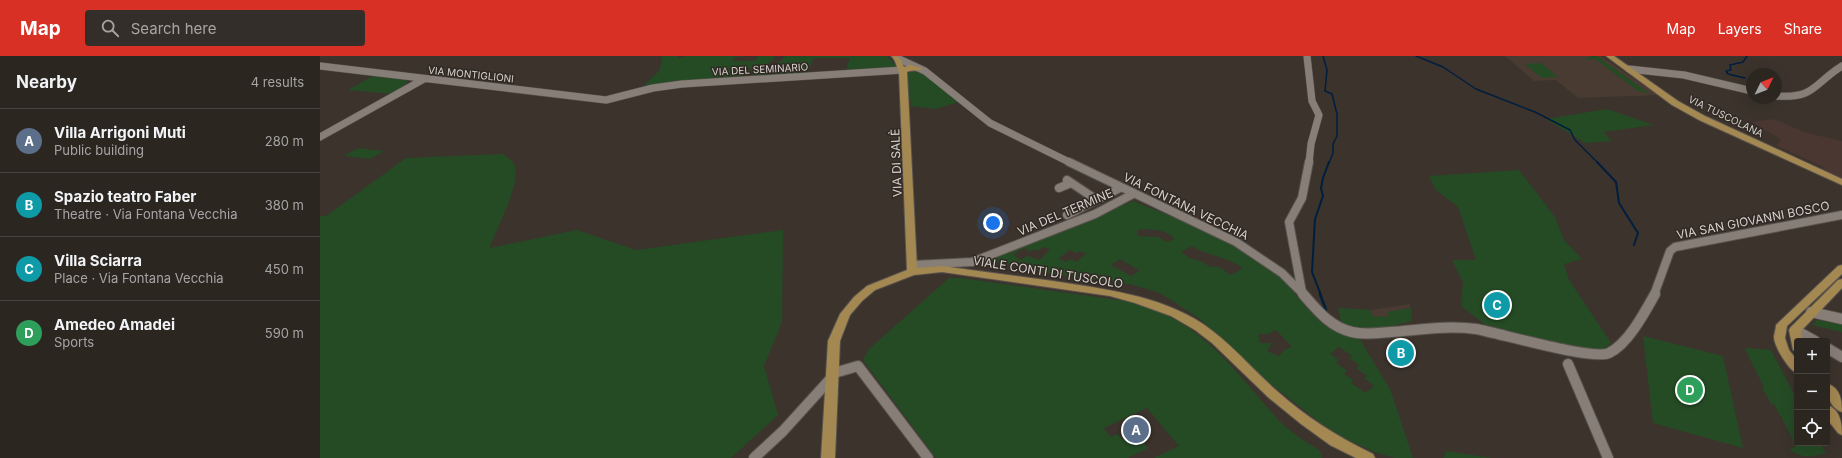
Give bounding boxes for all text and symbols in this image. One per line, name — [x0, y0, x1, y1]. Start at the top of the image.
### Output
search box — [85, 10, 365, 46]
text: Map — [20, 17, 61, 40]
icon: search — [99, 17, 121, 39]
text: Search here — [131, 19, 216, 38]
text: Map — [1667, 20, 1696, 37]
text: Layers — [1718, 20, 1762, 37]
text: Share — [1784, 20, 1822, 37]
street label: VIA DEL SEMINARIO — [712, 60, 809, 78]
street label: VIA MONTIGLIONI — [427, 64, 515, 84]
north arrow — [1746, 68, 1782, 104]
text: Nearby — [16, 72, 77, 92]
text: 4 results — [251, 74, 304, 90]
street label: VIA TUSCOLANA — [1687, 93, 1765, 139]
text: Villa Arrigoni Muti — [54, 123, 186, 142]
street label: VIA DI SALÈ — [887, 129, 905, 197]
text: A — [24, 133, 34, 149]
text: 280 m — [265, 133, 304, 149]
text: Public building — [54, 142, 144, 158]
street label: VIA FONTANA VECCHIA — [1121, 169, 1251, 243]
street label: VIA DEL TERMINE — [1015, 185, 1115, 239]
text: Spazio teatro Faber — [54, 187, 196, 206]
text: B — [25, 197, 33, 213]
text: 380 m — [265, 197, 304, 213]
street label: VIA SAN GIOVANNI BOSCO — [1675, 198, 1831, 242]
text: Theatre · Via Fontana Vecchia — [54, 206, 238, 222]
your location — [983, 213, 1003, 233]
text: Villa Sciarra — [54, 251, 142, 270]
street label: VIALE CONTI DI TUSCOLO — [972, 253, 1124, 291]
text: C — [24, 261, 34, 277]
text: 450 m — [264, 261, 304, 277]
text: Place · Via Fontana Vecchia — [54, 270, 224, 286]
pin: C — [1484, 290, 1510, 320]
text: Amedeo Amadei — [54, 315, 175, 334]
text: D — [24, 325, 34, 341]
text: 590 m — [265, 325, 304, 341]
text: Sports — [54, 334, 94, 350]
pin: B — [1388, 338, 1414, 368]
map controls — [1794, 338, 1830, 446]
button: + — [1794, 338, 1830, 374]
button: − — [1794, 374, 1830, 410]
pin: D — [1677, 375, 1703, 405]
button: locate — [1794, 410, 1830, 446]
pin: A — [1123, 415, 1149, 445]

